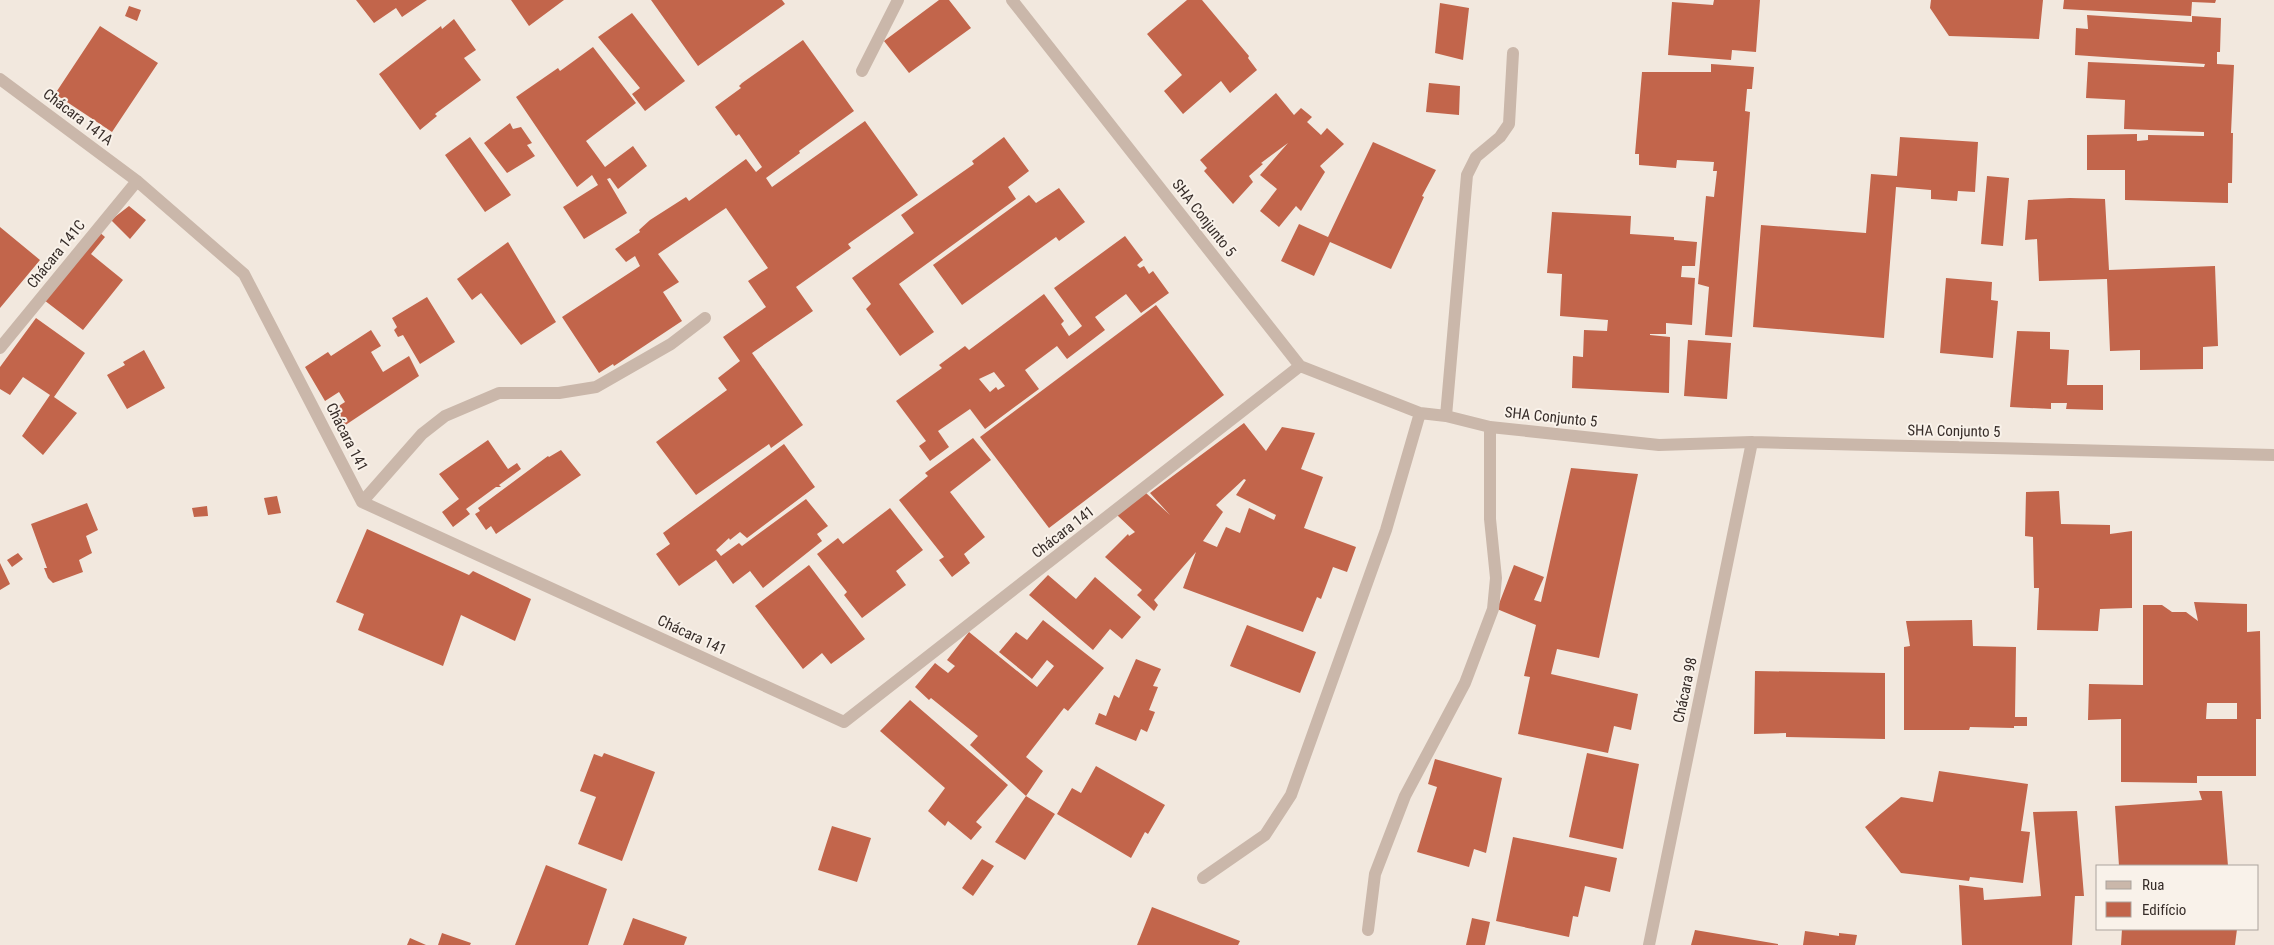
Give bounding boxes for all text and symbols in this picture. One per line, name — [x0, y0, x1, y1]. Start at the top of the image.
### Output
street label: Chácara 141A — [40, 85, 117, 149]
street label: SHA Conjunto 5 — [1168, 176, 1240, 260]
street label: Chácara 141C — [23, 216, 89, 292]
street label: Chácara 141 — [322, 400, 372, 474]
street label: SHA Conjunto 5 — [1504, 403, 1598, 431]
street label: SHA Conjunto 5 — [1907, 421, 2001, 441]
street label: Chácara 141 — [1028, 502, 1098, 562]
street label: Chácara 141 — [655, 611, 729, 659]
street label: Chácara 98 — [1669, 655, 1701, 725]
legend — [2096, 865, 2259, 930]
text: Rua — [2142, 876, 2164, 894]
text: Edifício — [2142, 901, 2186, 919]

